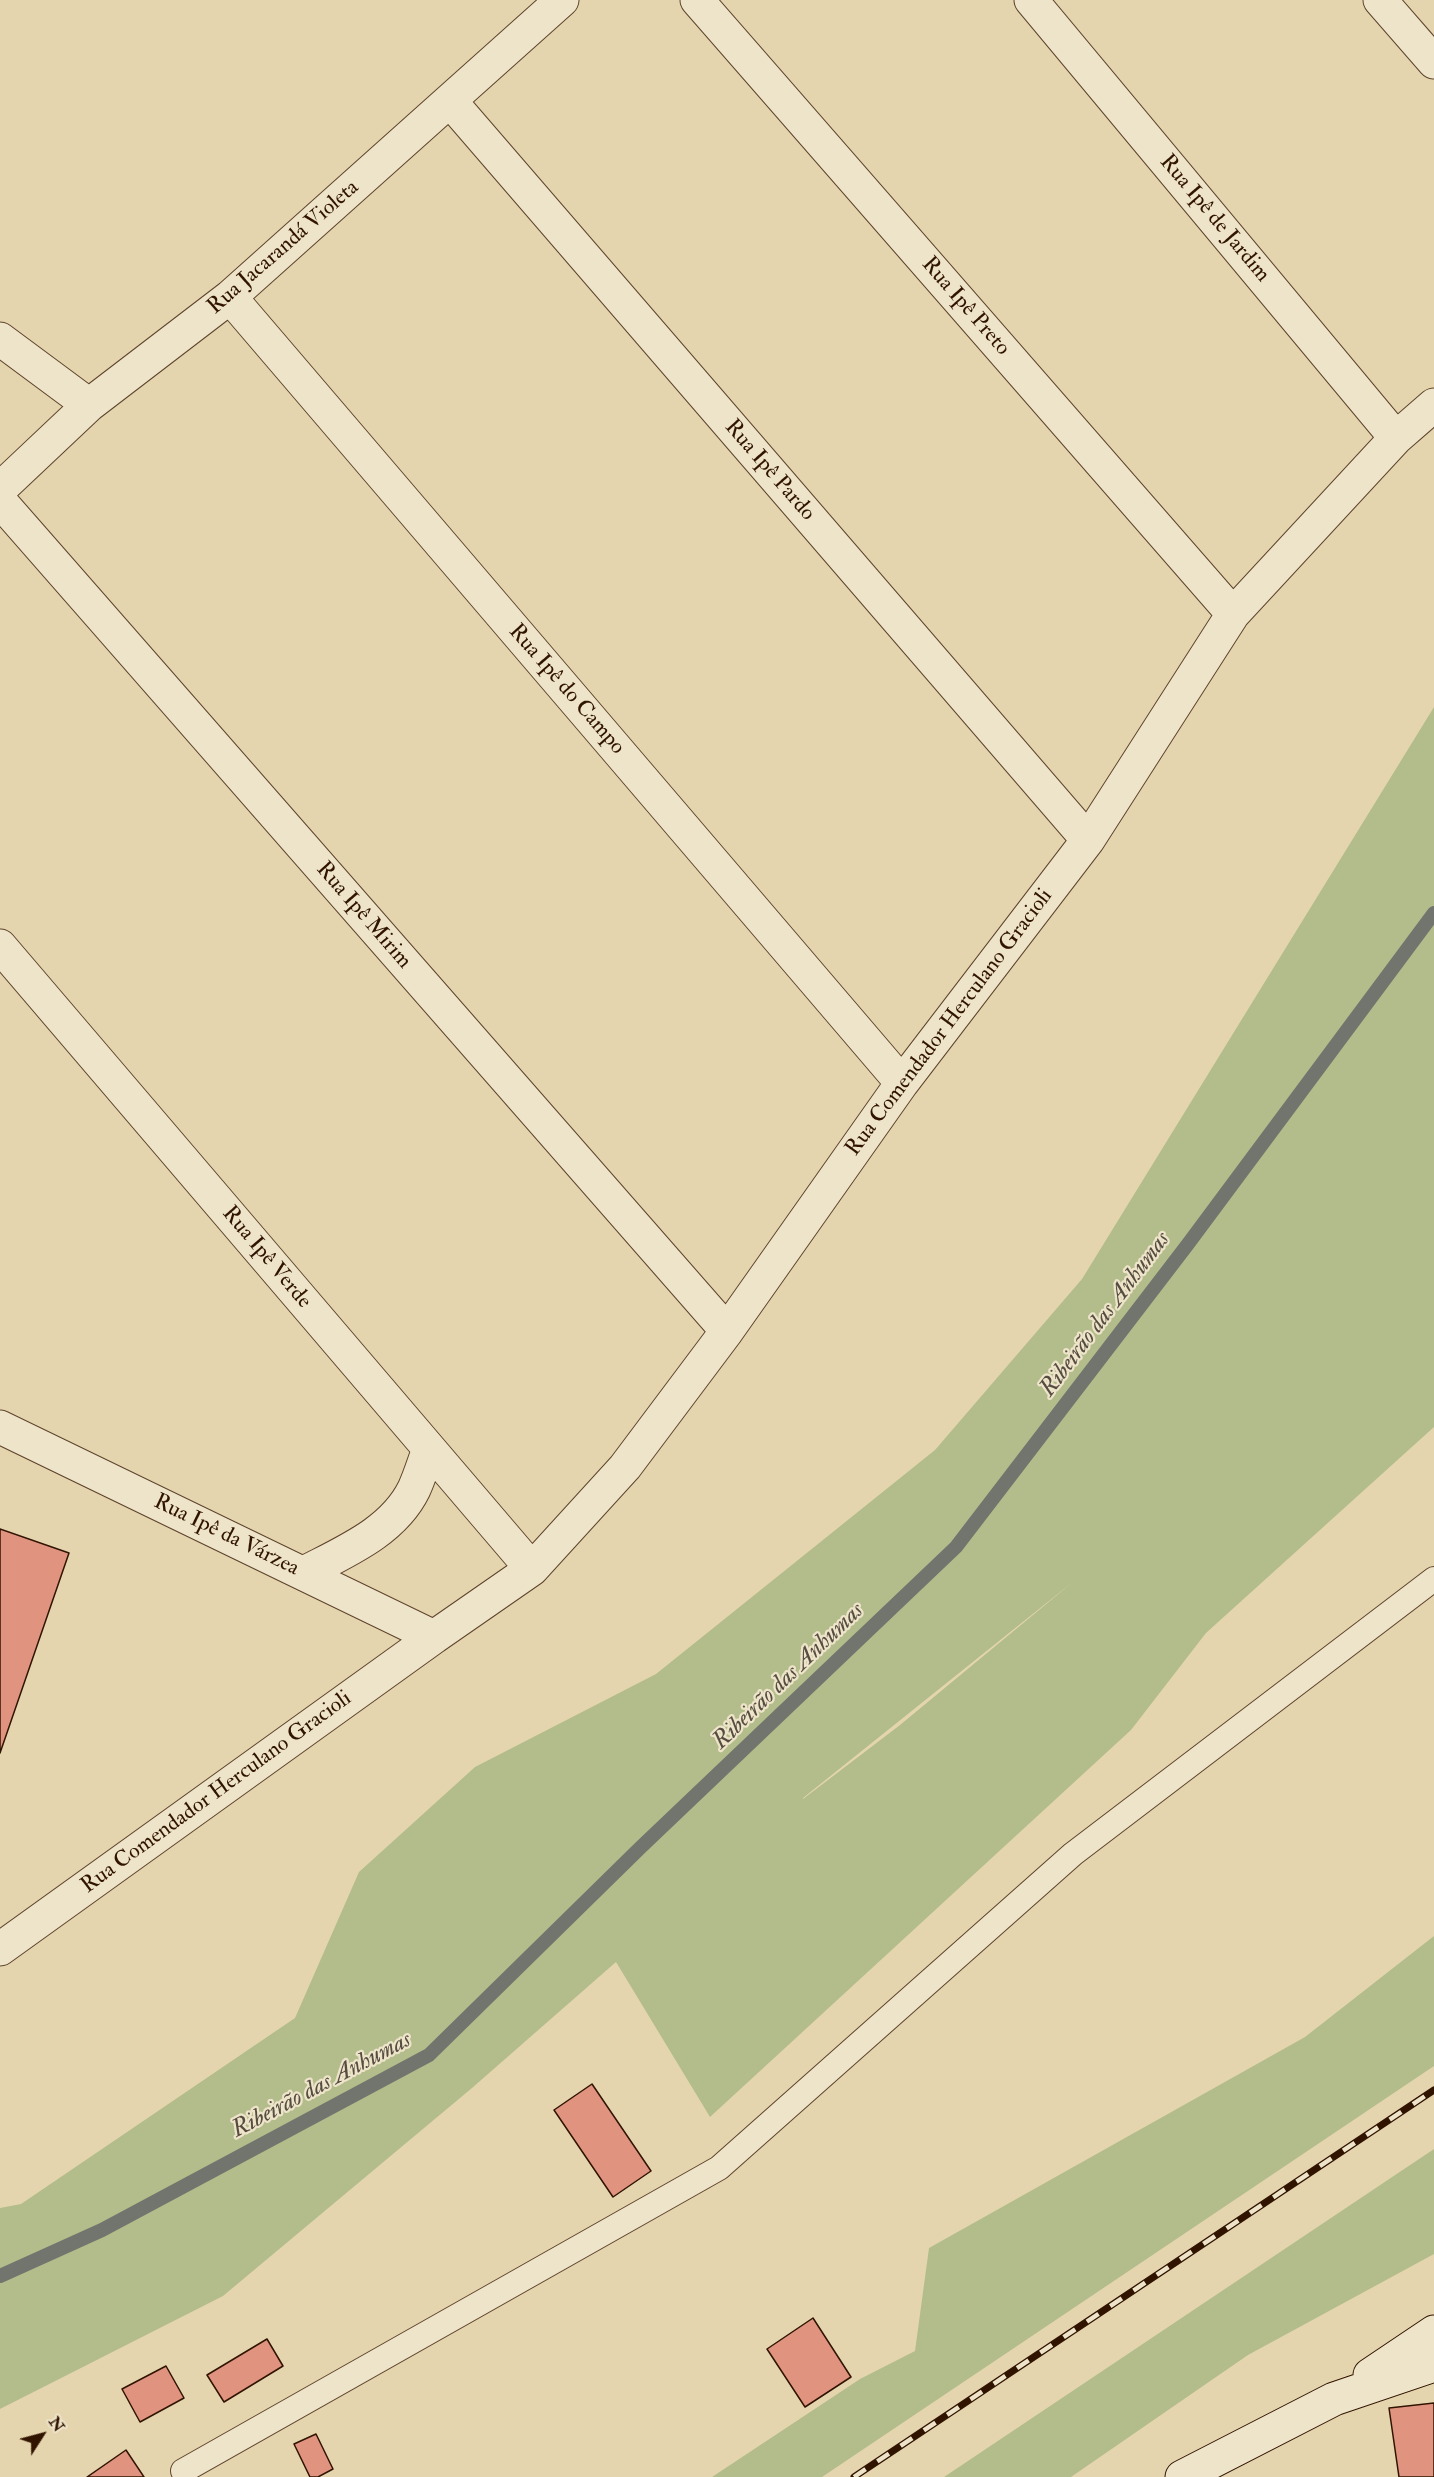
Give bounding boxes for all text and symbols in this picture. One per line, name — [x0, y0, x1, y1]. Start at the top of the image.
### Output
street label: Rua Ipê de Jardim — [1153, 150, 1275, 288]
street label: Rua Jacarandá Violeta — [203, 175, 365, 321]
street label: Rua Ipê Preto — [915, 252, 1015, 362]
street label: Rua Ipê Pardo — [718, 415, 820, 527]
street label: Rua Ipê do Campo — [502, 619, 630, 761]
street label: Rua Ipê Mirim — [310, 857, 416, 975]
street label: Rua Comendador Herculano Gracioli — [841, 884, 1059, 1162]
street label: Rua Ipê Verde — [216, 1202, 316, 1314]
water label: Ribeirão das Anhumas — [1035, 1227, 1177, 1403]
street label: Rua Ipê da Várzea — [149, 1489, 303, 1583]
water label: Ribeirão das Anhumas — [707, 1597, 871, 1757]
street label: Rua Comendador Herculano Gracioli — [77, 1686, 357, 1900]
water label: Ribeirão das Anhumas — [227, 2027, 417, 2145]
north arrow — [12, 2405, 72, 2465]
text: N — [44, 2413, 69, 2436]

